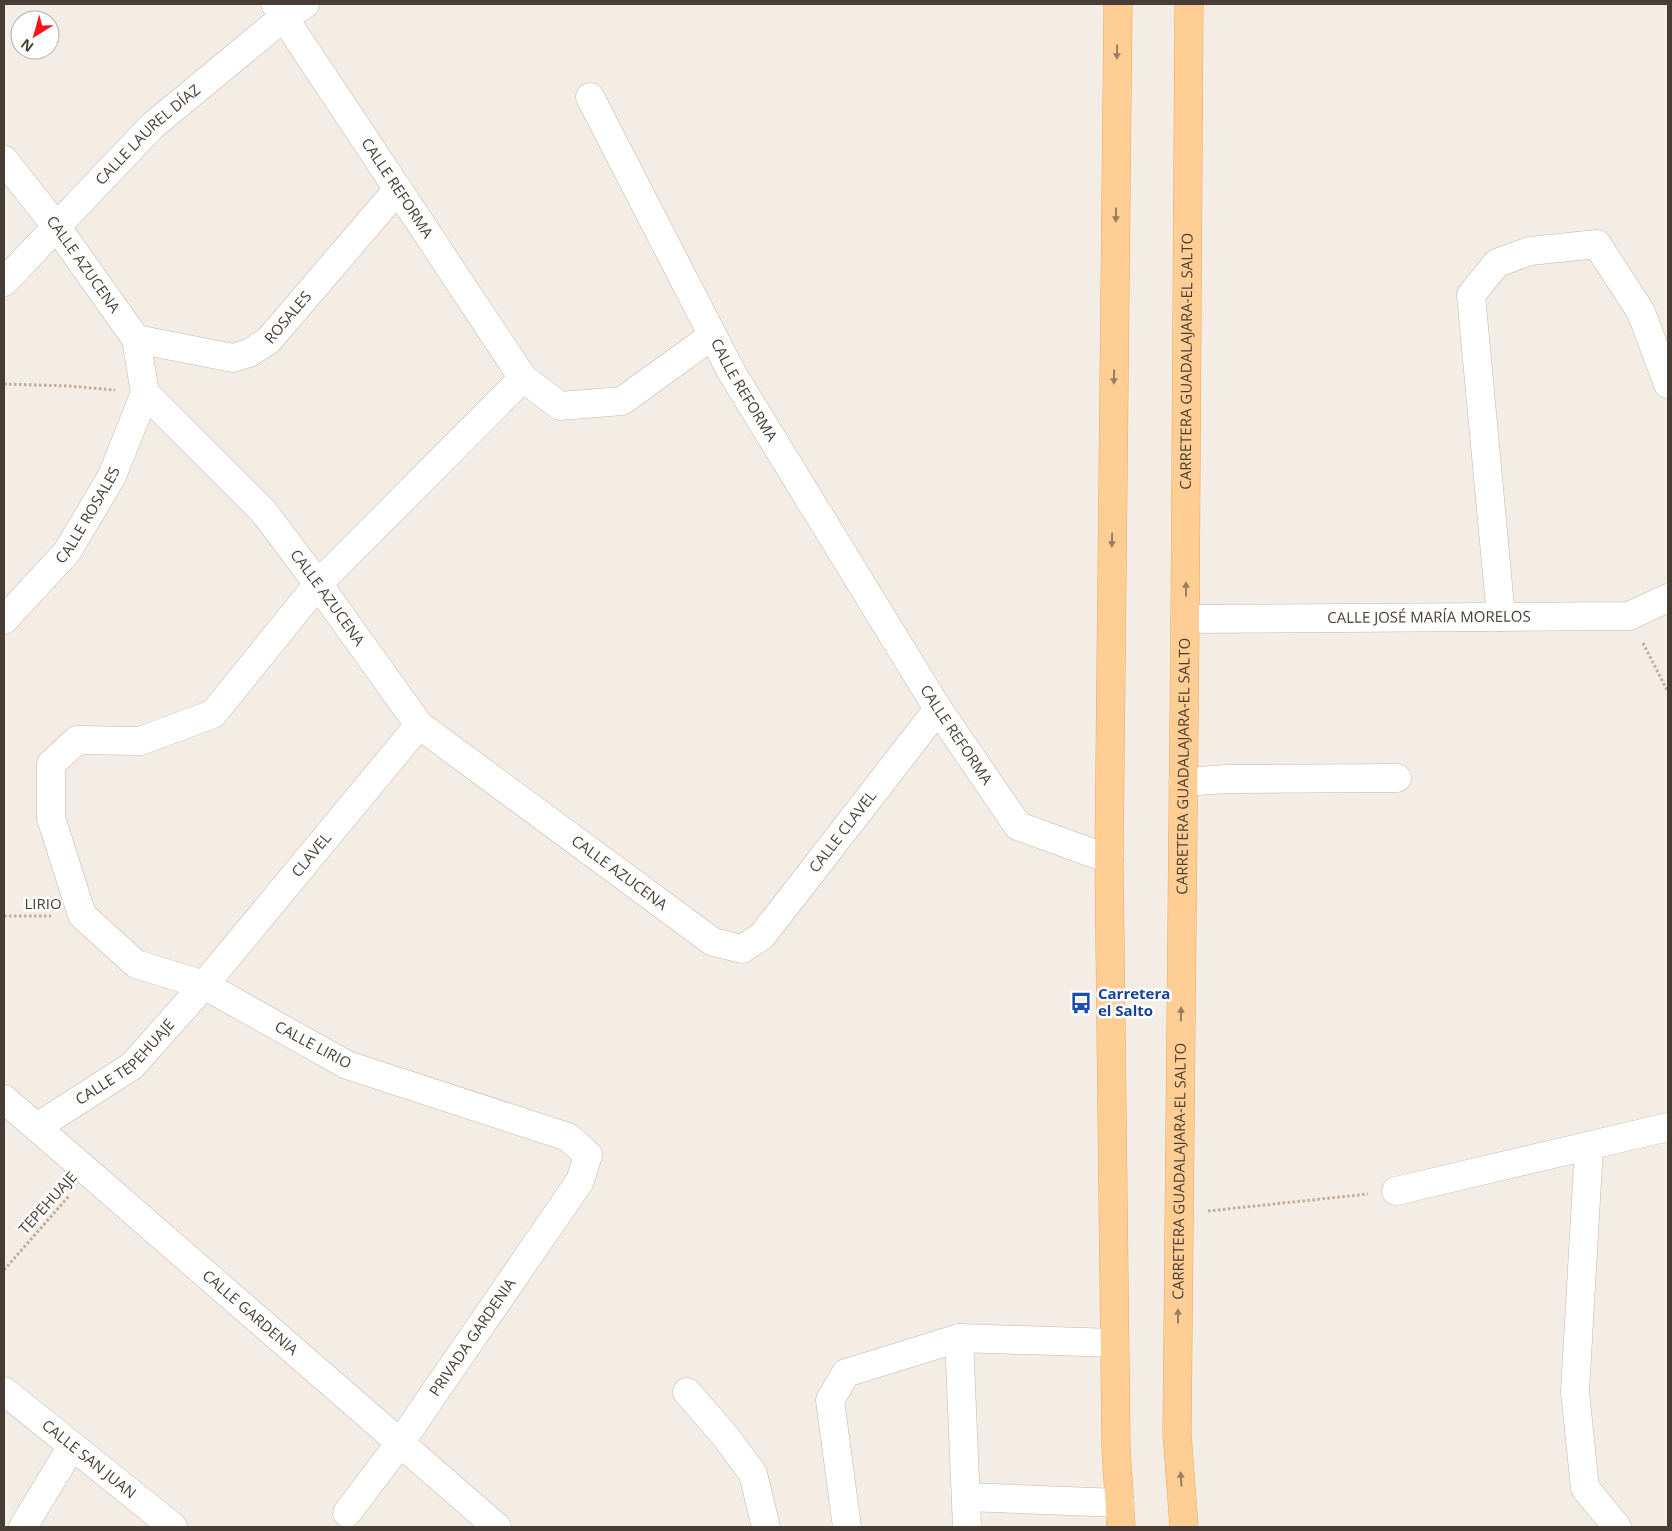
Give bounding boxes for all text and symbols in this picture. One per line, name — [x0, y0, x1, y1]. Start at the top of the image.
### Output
north arrow — [10, 10, 60, 60]
text: N — [17, 35, 37, 57]
one-way arrow — [1113, 45, 1121, 61]
street label: CALLE LAUREL DÍAZ — [90, 79, 204, 189]
street label: CALLE REFORMA — [358, 134, 439, 242]
one-way arrow — [1111, 207, 1119, 223]
street label: CALLE AZUCENA — [43, 211, 125, 317]
street label: CARRETERA GUADALAJARA-EL SALTO — [1175, 233, 1197, 490]
street label: ROSALES — [259, 286, 315, 347]
street label: CALLE REFORMA — [707, 335, 783, 445]
one-way arrow — [1110, 370, 1118, 386]
street label: CALLE ROSALES — [50, 464, 124, 567]
one-way arrow — [1108, 532, 1116, 548]
street label: CALLE AZUCENA — [286, 545, 370, 650]
one-way arrow — [1182, 581, 1190, 597]
street label: CALLE JOSÉ MARÍA MORELOS — [1327, 606, 1531, 627]
street label: CARRETERA GUADALAJARA-EL SALTO — [1171, 638, 1194, 895]
street label: CALLE REFORMA — [916, 681, 998, 788]
street label: CALLE CLAVEL — [804, 786, 880, 876]
street label: CLAVEL — [286, 828, 335, 881]
street label: CALLE AZUCENA — [568, 830, 672, 914]
street label: LIRIO — [24, 893, 62, 913]
place label: Carretera el Salto — [1098, 983, 1170, 1020]
bus stop icon: Carretera el Salto — [1068, 990, 1094, 1016]
one-way arrow — [1177, 1006, 1185, 1022]
street label: CALLE TEPEHUAJE — [71, 1014, 178, 1109]
street label: CALLE LIRIO — [272, 1016, 355, 1073]
street label: CARRETERA GUADALAJARA-EL SALTO — [1167, 1043, 1190, 1300]
street label: TEPEHUAJE — [14, 1167, 81, 1238]
street label: CALLE GARDENIA — [199, 1265, 303, 1359]
street label: PRIVADA GARDENIA — [424, 1273, 520, 1400]
one-way arrow — [1174, 1308, 1182, 1324]
street label: CALLE SAN JUAN — [38, 1415, 141, 1503]
one-way arrow — [1176, 1470, 1184, 1486]

